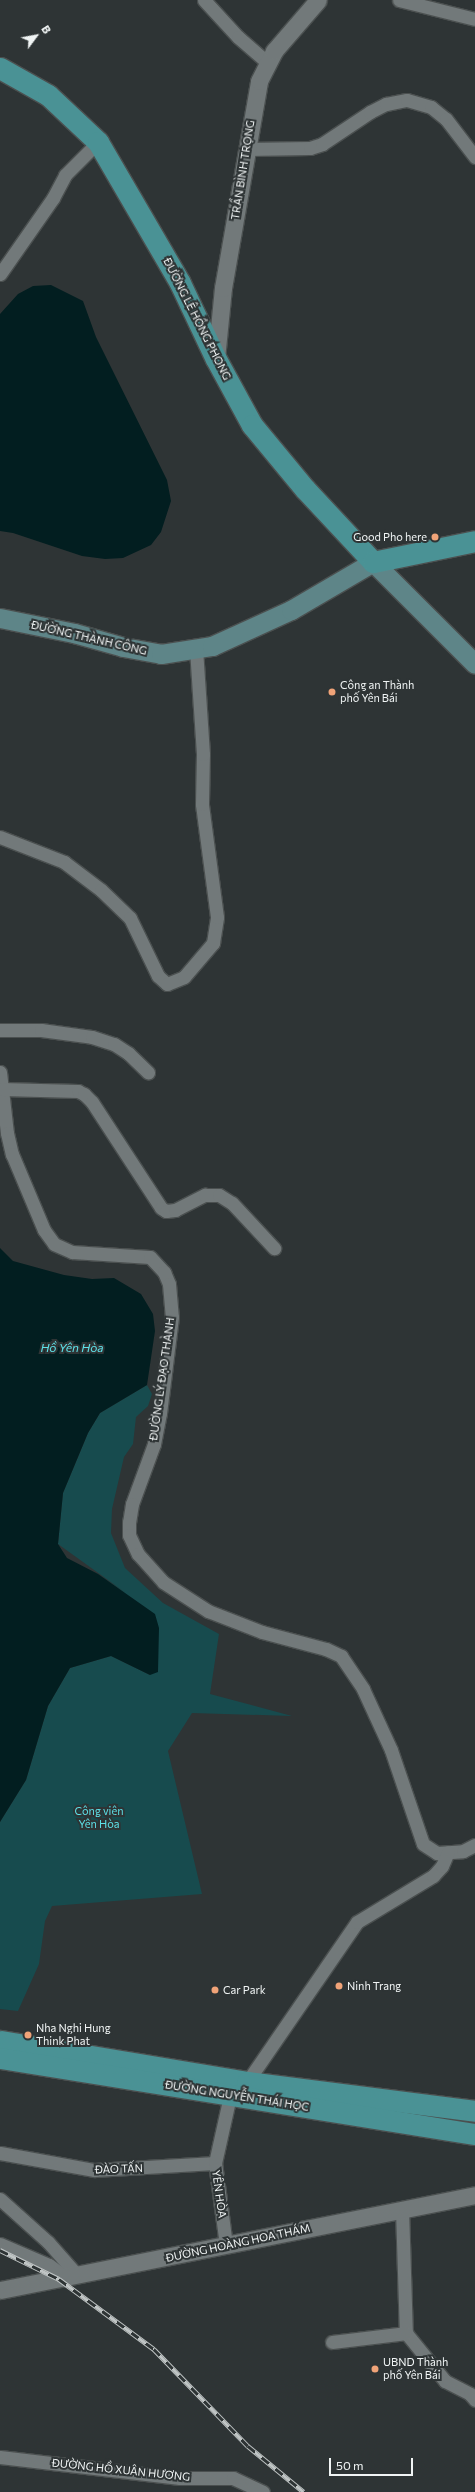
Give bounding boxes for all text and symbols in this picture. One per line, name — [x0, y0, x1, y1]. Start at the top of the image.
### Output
north arrow — [16, 16, 56, 56]
text: B — [39, 23, 54, 36]
street label: TRẦN BÌNH TRỌNG — [229, 119, 257, 221]
street label: ĐƯỜNG LÊ HỒNG PHONG — [160, 256, 234, 382]
place label: Good Pho here — [353, 530, 427, 544]
marker: Good Pho here — [430, 532, 440, 542]
street label: ĐƯỜNG THÀNH CÔNG — [30, 618, 148, 658]
place label: Công an Thành phố Yên Bái — [340, 679, 414, 705]
marker: Công an Thành phố Yên Bái — [327, 687, 337, 697]
street label: ĐƯỜNG LÝ ĐẠO THÀNH — [147, 1317, 177, 1441]
water label: Hồ Yên Hòa — [40, 1341, 104, 1355]
park label: Công viên Yên Hòa — [74, 1805, 124, 1831]
place label: Ninh Trang — [347, 1979, 401, 1993]
marker: Ninh Trang — [334, 1981, 344, 1991]
place label: Car Park — [223, 1983, 266, 1997]
marker: Car Park — [210, 1985, 220, 1995]
place label: Nha Nghi Hung Think Phat — [36, 2022, 111, 2048]
marker: Nha Nghi Hung Think Phat — [23, 2030, 33, 2040]
street label: ĐƯỜNG NGUYỄN THÁI HỌC — [164, 2078, 310, 2114]
street label: ĐÀO TẤN — [95, 2162, 143, 2176]
street label: YÊN HÒA — [209, 2169, 229, 2219]
street label: ĐƯỜNG HOÀNG HOA THÁM — [165, 2221, 311, 2265]
place label: UBND Thành phố Yên Bái — [383, 2356, 448, 2382]
marker: UBND Thành phố Yên Bái — [370, 2364, 380, 2374]
scale bar — [331, 2450, 415, 2476]
street label: ĐƯỜNG HỒ XUÂN HƯƠNG — [51, 2456, 191, 2484]
text: 50 m — [336, 2458, 364, 2472]

